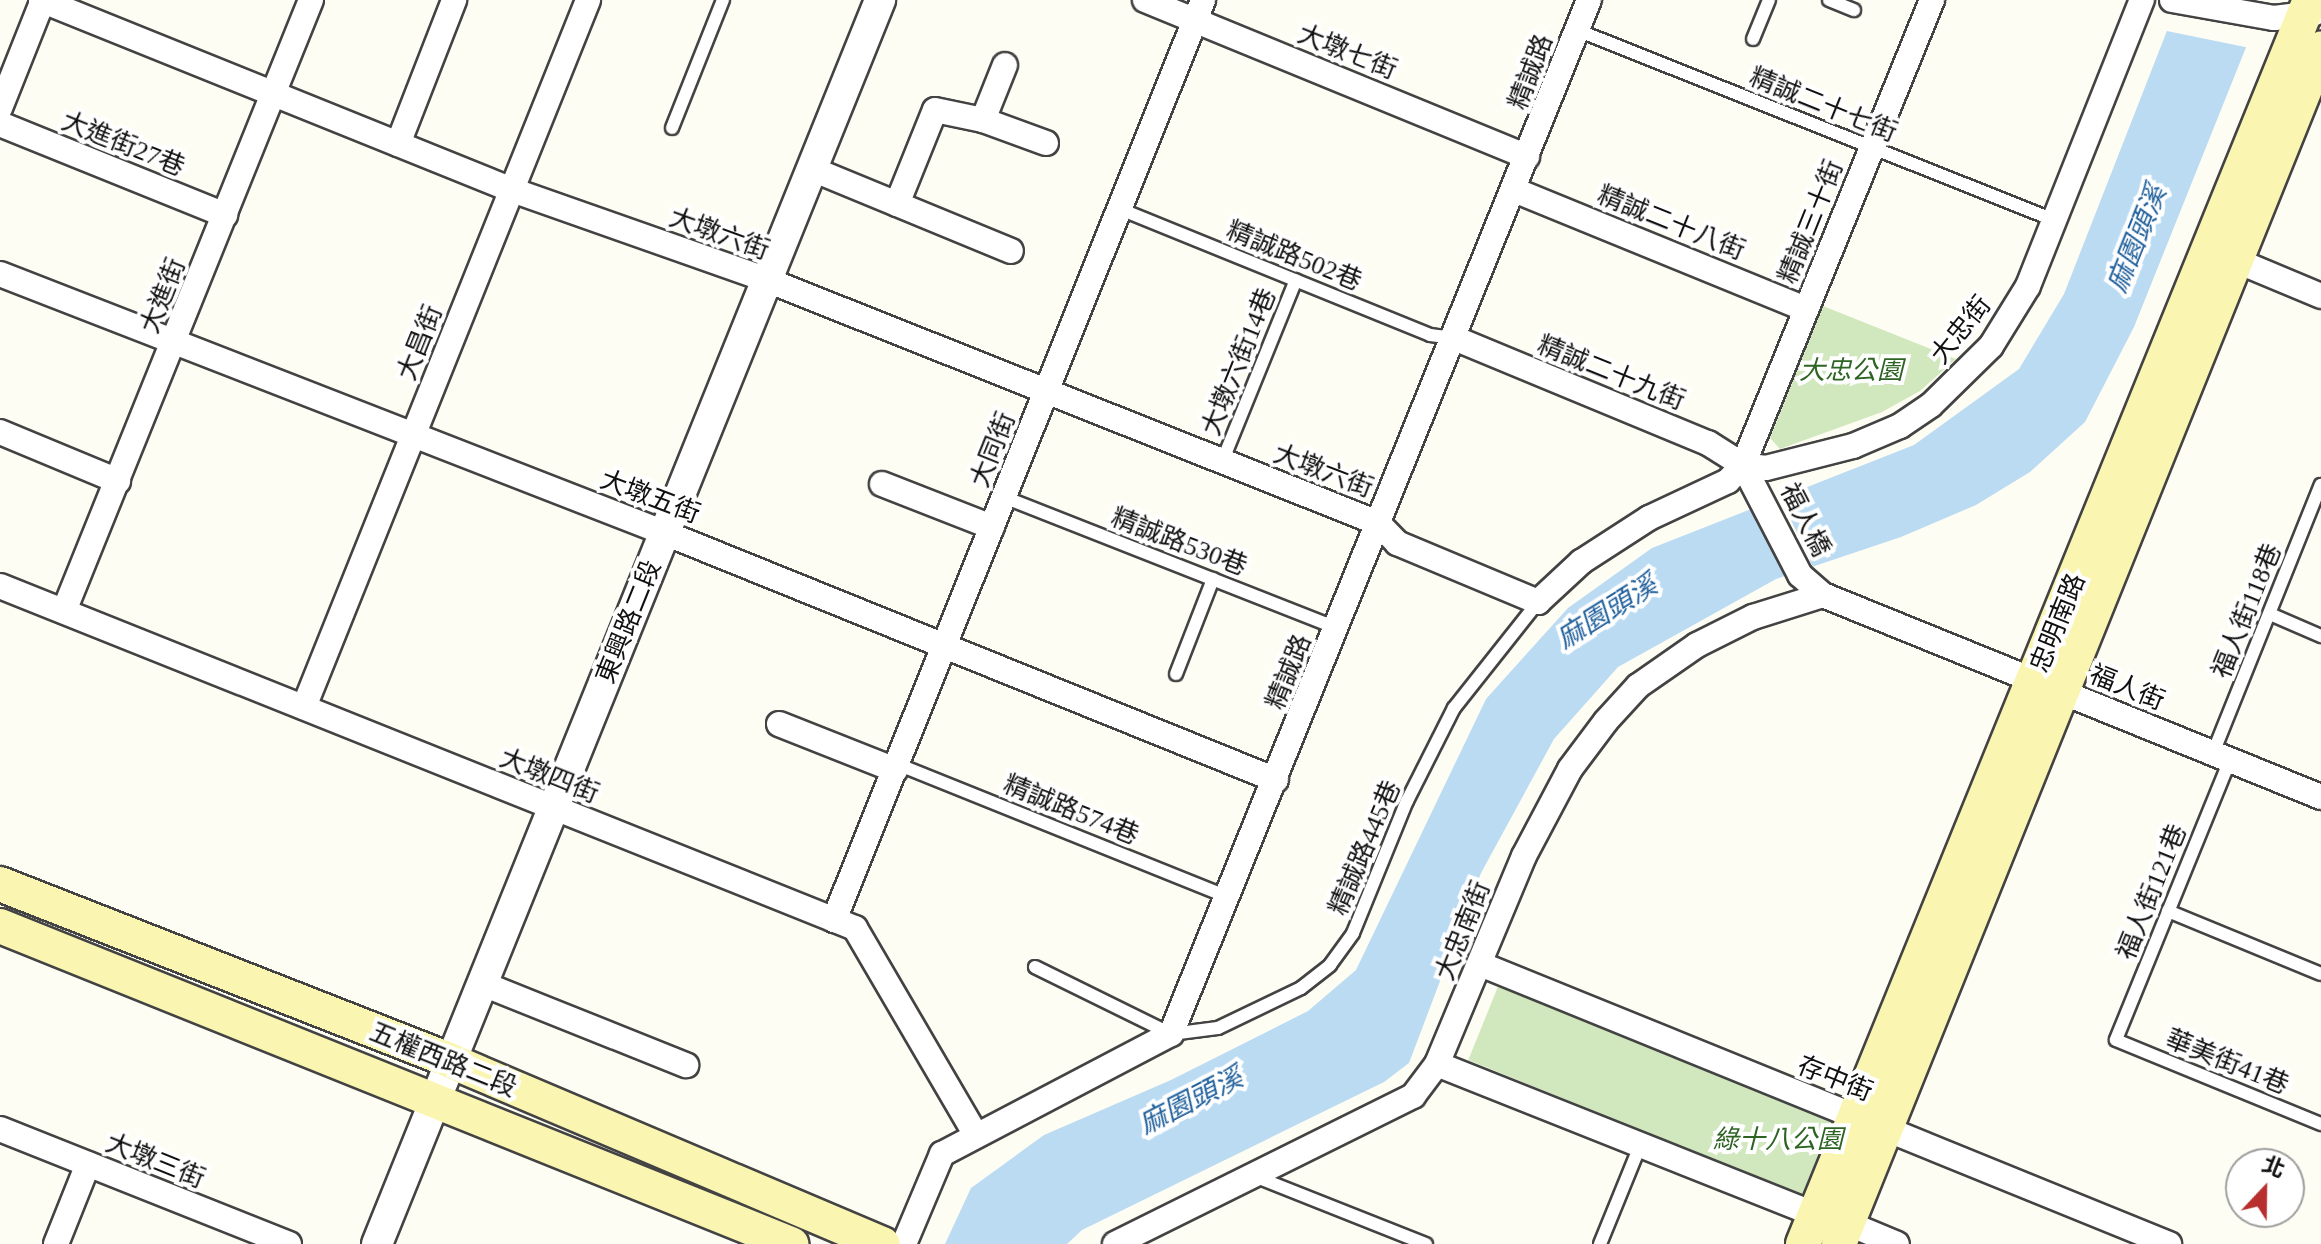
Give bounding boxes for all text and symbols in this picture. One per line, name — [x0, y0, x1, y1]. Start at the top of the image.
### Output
street label: 大墩七街 — [1293, 18, 1401, 86]
street label: 精誠路 — [1502, 30, 1560, 114]
street label: 精誠二十七街 — [1745, 61, 1901, 149]
street label: 大進街27巷 — [57, 105, 189, 183]
street label: 精誠三十街 — [1772, 156, 1850, 288]
street label: 精誠二十八街 — [1593, 179, 1749, 267]
water label: 麻園頭溪 — [2100, 181, 2174, 297]
street label: 大墩六街 — [665, 202, 773, 266]
street label: 精誠路502巷 — [1222, 215, 1366, 297]
street label: 大進街 — [134, 254, 192, 338]
street label: 大墩六街14巷 — [1195, 284, 1283, 440]
street label: 大忠街 — [1924, 290, 1998, 370]
street label: 大昌街 — [391, 301, 449, 385]
street label: 精誠二十九街 — [1533, 329, 1689, 417]
park label: 大忠公園 — [1799, 355, 1903, 387]
street label: 大同街 — [964, 408, 1022, 492]
street label: 大墩六街 — [1269, 438, 1377, 504]
street label: 大墩五街 — [596, 464, 704, 530]
street label: 福人橋 — [1773, 478, 1837, 562]
street label: 精誠路530巷 — [1107, 502, 1251, 582]
street label: 福人街118巷 — [2206, 539, 2288, 683]
street label: 東興路二段 — [590, 556, 668, 688]
water label: 麻園頭溪 — [1551, 568, 1663, 656]
street label: 忠明南路 — [2024, 569, 2092, 677]
street label: 精誠路 — [1260, 630, 1318, 714]
street label: 福人街 — [2085, 659, 2169, 717]
street label: 大墩四街 — [495, 742, 603, 810]
street label: 精誠路574巷 — [999, 769, 1143, 851]
street label: 精誠路445巷 — [1323, 776, 1407, 920]
street label: 福人街121巷 — [2111, 820, 2193, 964]
street label: 大忠南街 — [1429, 877, 1497, 985]
street label: 五權西路二段 — [365, 1016, 521, 1104]
street label: 華美街41巷 — [2161, 1023, 2293, 1101]
street label: 存中街 — [1793, 1050, 1877, 1108]
water label: 麻園頭溪 — [1133, 1061, 1249, 1141]
park label: 綠十八公園 — [1713, 1124, 1843, 1156]
street label: 大墩三街 — [101, 1127, 209, 1195]
north arrow — [2225, 1148, 2305, 1228]
text: 北 — [2259, 1151, 2288, 1183]

